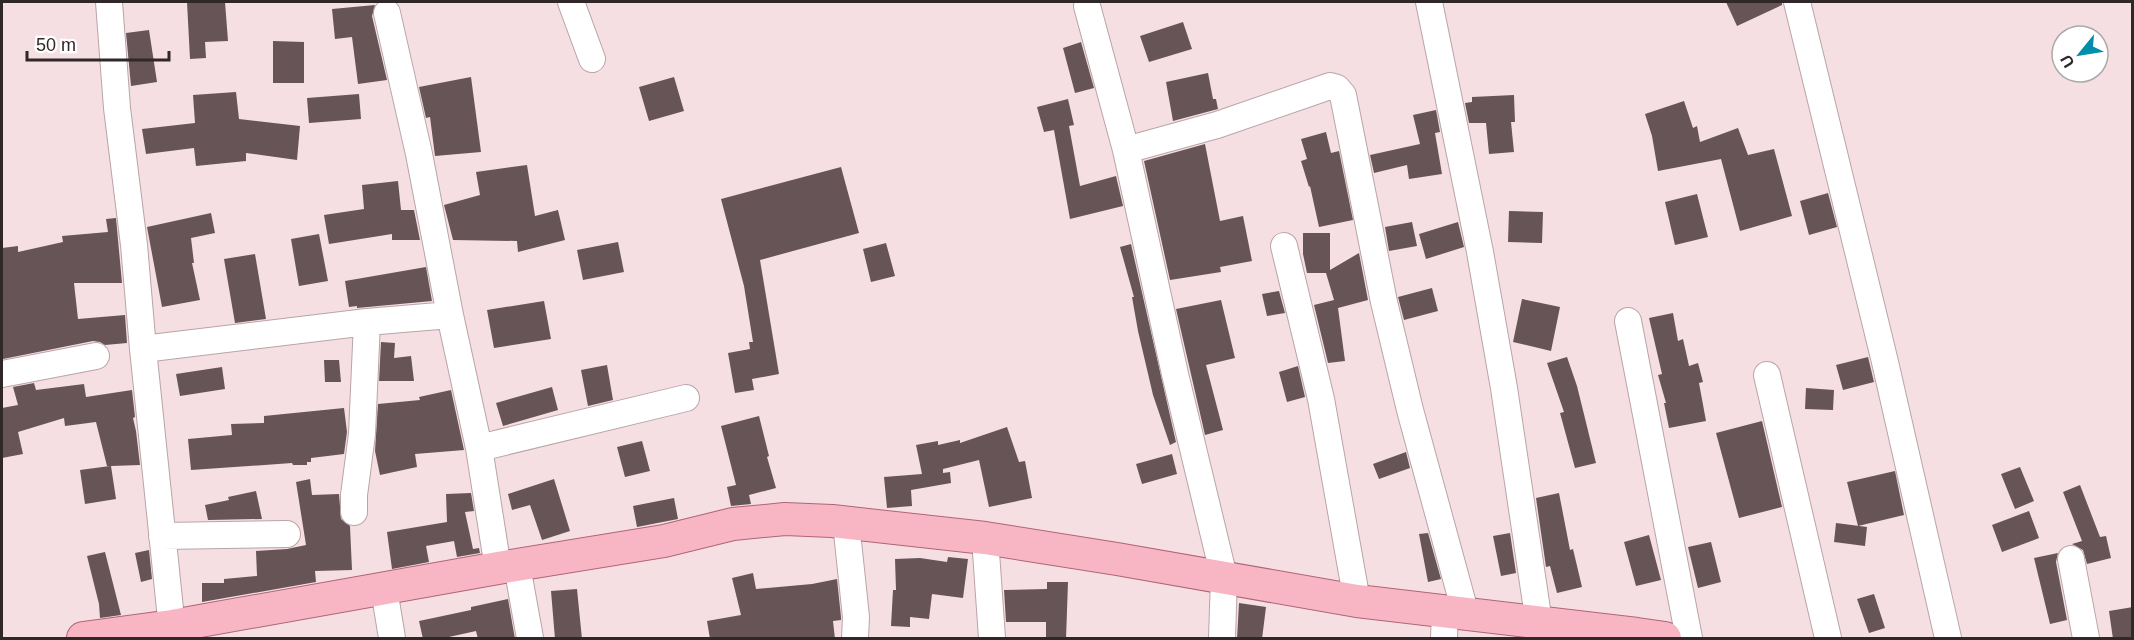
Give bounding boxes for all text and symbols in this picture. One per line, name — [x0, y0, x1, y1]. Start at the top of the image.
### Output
scale bar — [27, 24, 170, 62]
north arrow — [2050, 24, 2110, 84]
text: 50 m — [36, 35, 76, 55]
text: U — [2057, 52, 2078, 71]

